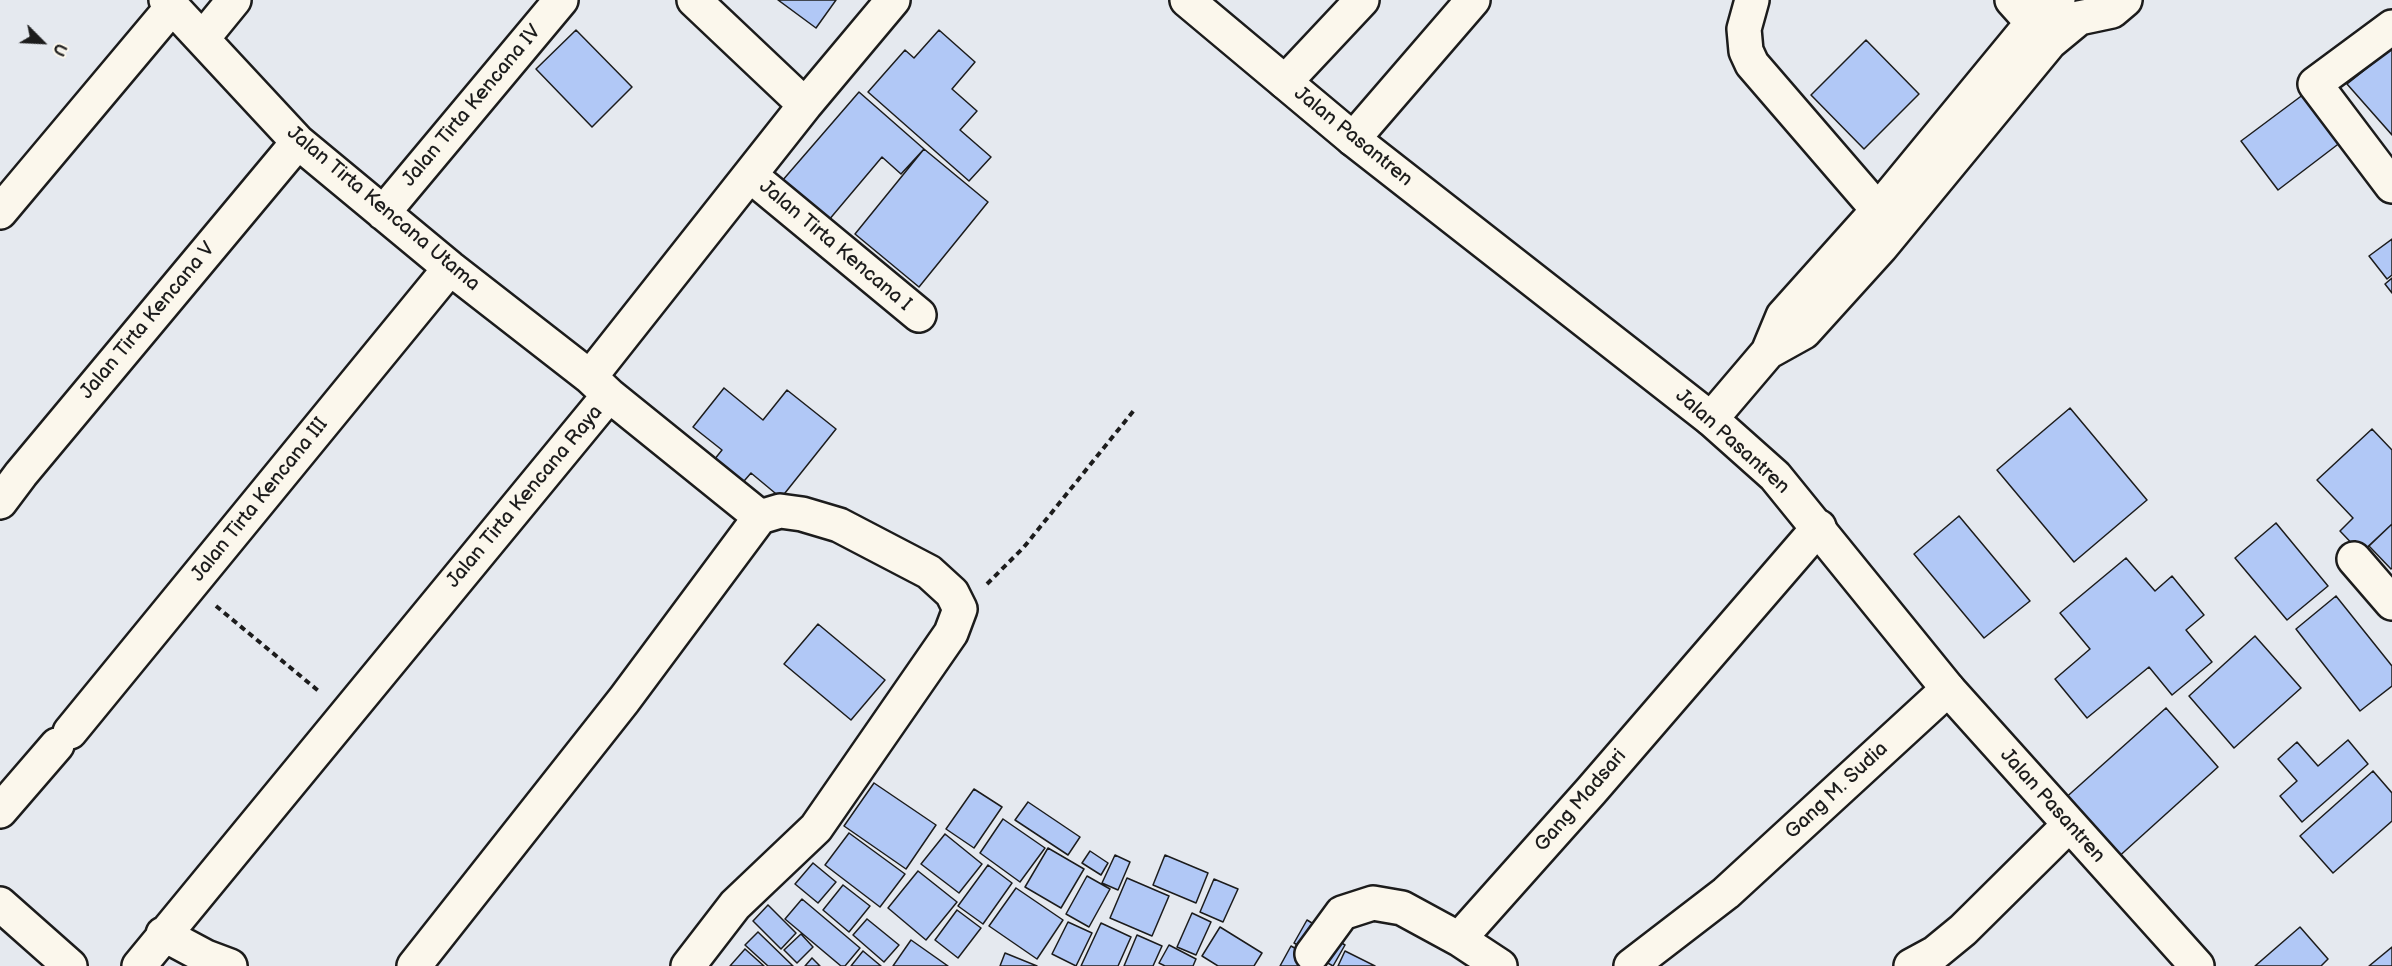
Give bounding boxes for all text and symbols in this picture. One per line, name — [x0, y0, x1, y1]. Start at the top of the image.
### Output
north arrow — [12, 12, 72, 72]
street label: Jalan Tirta Kencana IV — [397, 20, 547, 192]
text: U — [48, 40, 70, 59]
street label: Jalan Pasantren — [1289, 82, 1417, 192]
street label: Jalan Tirta Kencana Utama — [282, 121, 484, 297]
street label: Jalan Tirta Kencana I — [754, 175, 916, 317]
street label: Jalan Tirta Kencana V — [75, 238, 221, 404]
street label: Jalan Pasantren — [1670, 384, 1794, 500]
street label: Jalan Tirta Kencana Raya — [442, 401, 608, 593]
street label: Jalan Tirta Kencana III — [187, 413, 333, 587]
street label: Gang M. Sudia — [1781, 737, 1893, 845]
street label: Jalan Pasantren — [1994, 744, 2110, 868]
street label: Gang Madsari — [1530, 745, 1632, 857]

